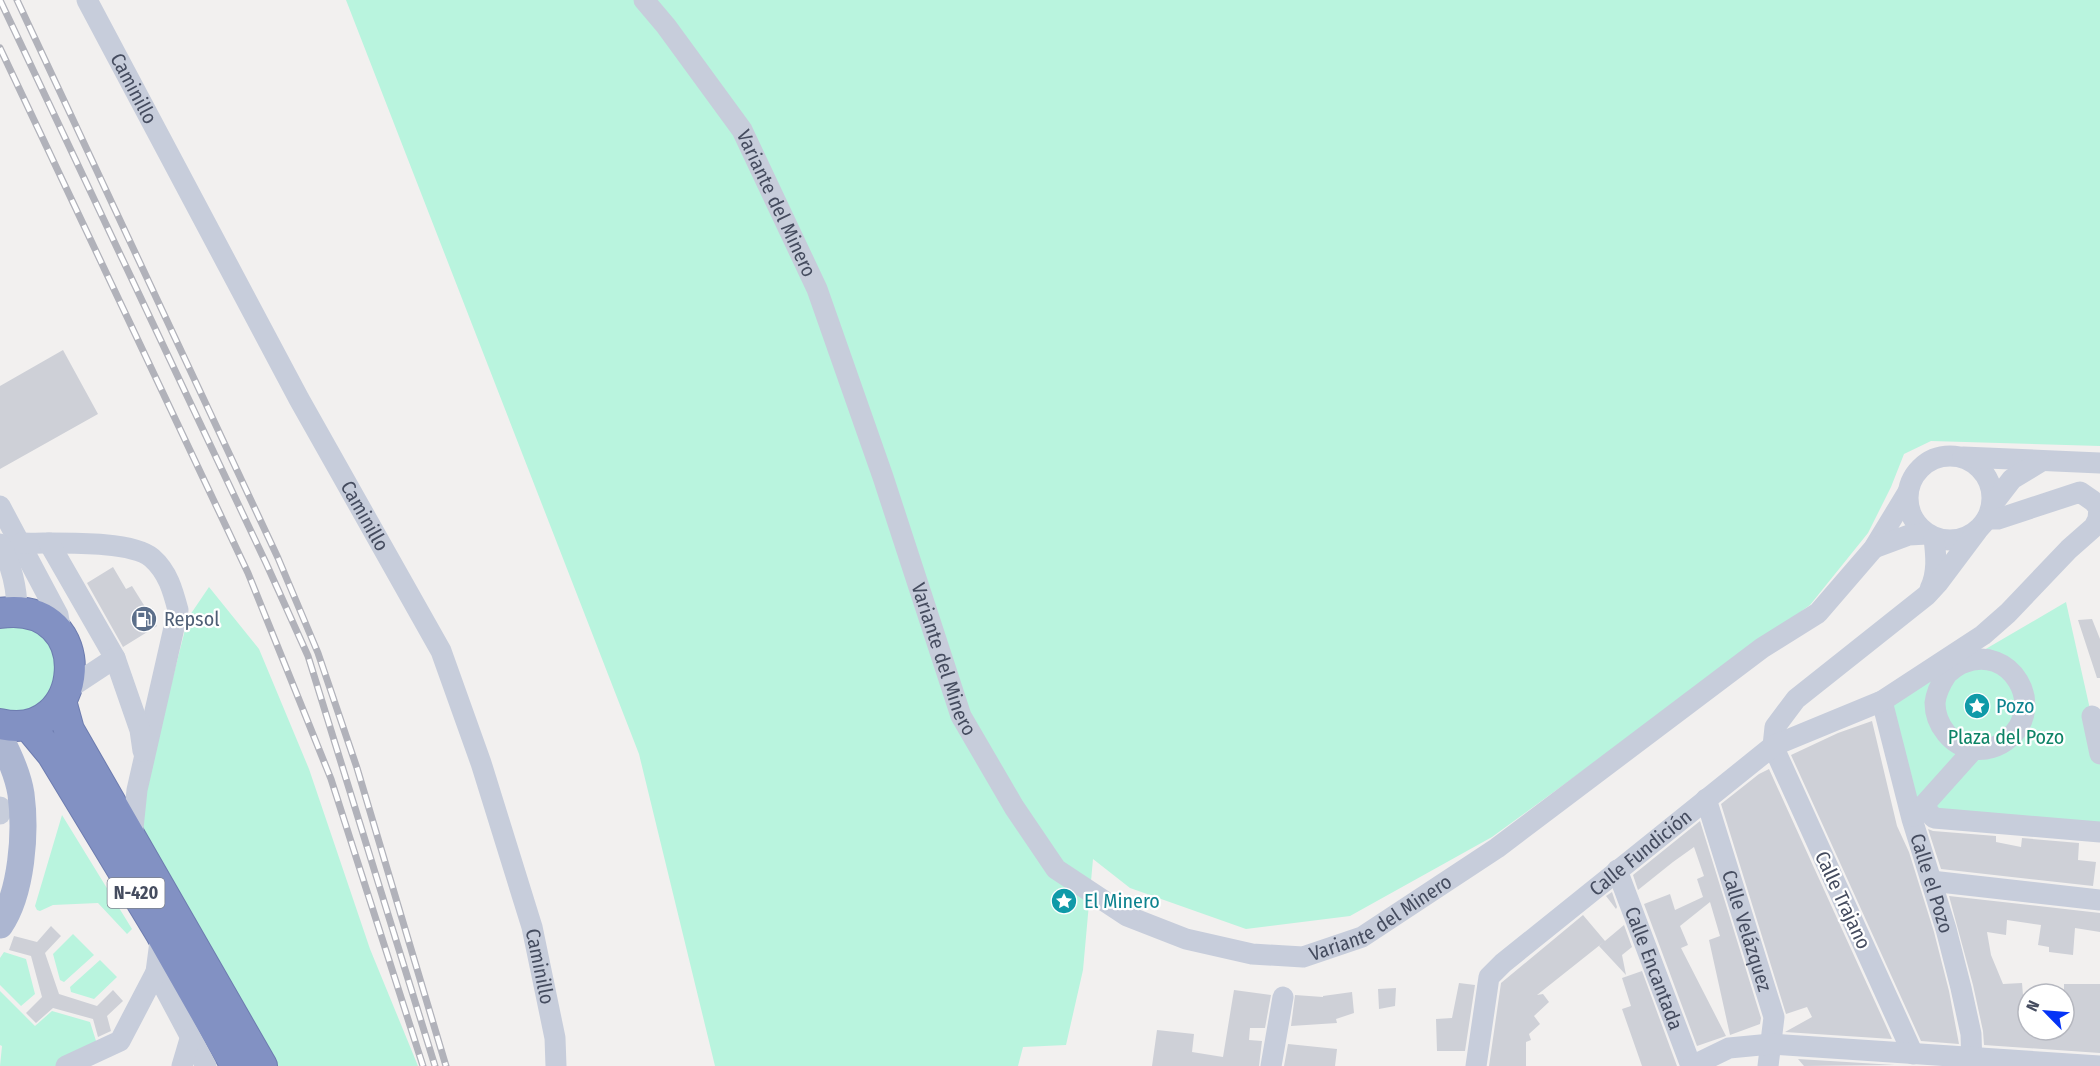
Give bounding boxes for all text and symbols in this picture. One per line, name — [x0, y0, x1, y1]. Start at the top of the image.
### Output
street label: Caminillo — [105, 49, 163, 128]
street label: Variante del Minero — [732, 126, 822, 281]
street label: Caminillo — [336, 477, 394, 555]
street label: Variante del Minero — [906, 580, 982, 740]
fuel station icon: Repsol — [129, 604, 159, 634]
place label: Repsol — [164, 607, 219, 631]
place icon: Pozo — [1962, 691, 1992, 721]
place label: Pozo — [1996, 694, 2035, 718]
park label: Plaza del Pozo — [1948, 725, 2064, 749]
street label: Calle Fundición — [1584, 804, 1696, 901]
street label: Calle el Pozo — [1905, 830, 1959, 936]
street label: Calle Trajano — [1810, 847, 1876, 953]
street label: Calle Velázquez — [1717, 867, 1777, 994]
street label: Variante del Minero — [1306, 869, 1456, 966]
road number: N-420 — [108, 878, 164, 908]
place icon: El Minero — [1049, 886, 1079, 916]
place label: El Minero — [1084, 889, 1160, 913]
street label: Calle Encantada — [1620, 903, 1688, 1033]
street label: Caminillo — [521, 926, 560, 1006]
north arrow — [2016, 982, 2076, 1042]
text: N — [2022, 998, 2043, 1014]

